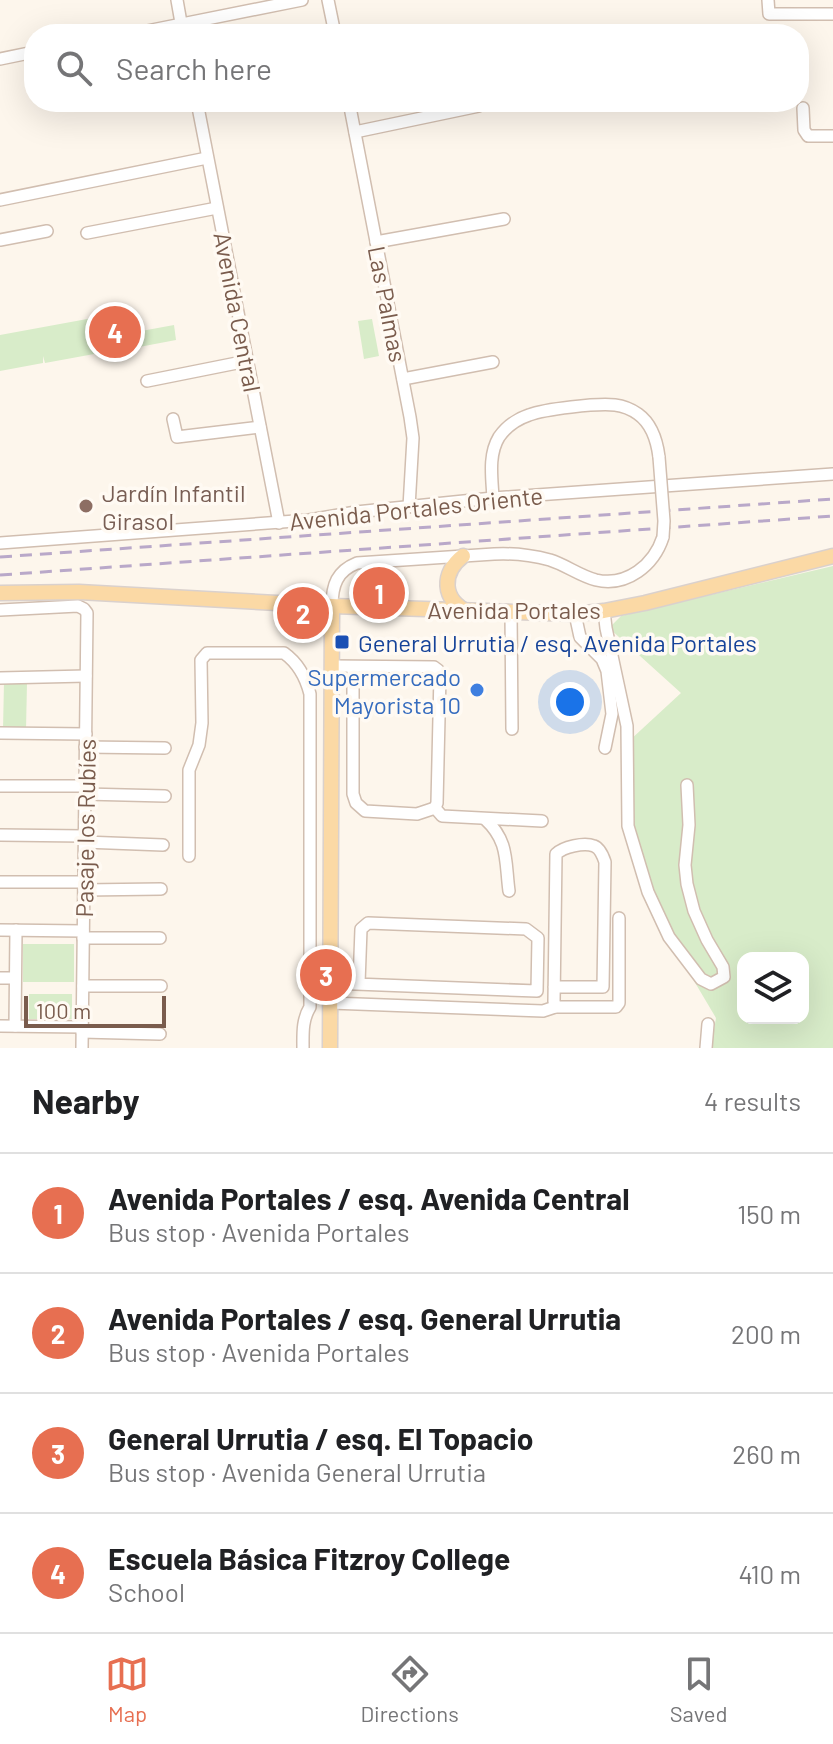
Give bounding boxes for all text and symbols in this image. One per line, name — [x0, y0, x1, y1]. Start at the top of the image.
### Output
search box — [24, 24, 809, 112]
icon: search — [52, 46, 96, 90]
text: Search here — [116, 50, 272, 86]
street label: Avenida Central — [208, 230, 268, 394]
street label: Las Palmas — [363, 243, 413, 365]
pin: 4 — [89, 302, 141, 362]
place label: Jardín Infantil Girasol — [102, 478, 246, 535]
street label: Avenida Portales Oriente — [288, 480, 544, 536]
marker: Jardín Infantil Girasol — [77, 497, 95, 515]
pin: 1 — [353, 563, 405, 623]
pin: 2 — [277, 583, 329, 643]
street label: Avenida Portales — [427, 595, 601, 624]
place label: General Urrutia / esq. Avenida Portales — [358, 628, 757, 657]
marker: General Urrutia / esq. Avenida Portales — [333, 633, 351, 651]
place label: Supermercado Mayorista 10 — [307, 662, 461, 719]
marker: Supermercado Mayorista 10 — [468, 681, 486, 699]
your location — [550, 682, 590, 722]
street label: Pasaje los Rubíes — [69, 739, 101, 917]
pin: 3 — [300, 945, 352, 1005]
map controls — [737, 952, 809, 1024]
button: layers — [737, 952, 809, 1024]
scale bar — [24, 992, 166, 1028]
text: 100 m — [36, 997, 91, 1023]
text: Nearby — [32, 1080, 140, 1121]
text: 4 results — [704, 1085, 801, 1116]
text: Avenida Portales / esq. Avenida Central — [108, 1180, 629, 1216]
text: 1 — [53, 1198, 63, 1229]
text: 150 m — [737, 1198, 801, 1229]
text: Bus stop · Avenida Portales — [108, 1216, 409, 1247]
text: Avenida Portales / esq. General Urrutia — [108, 1300, 621, 1336]
text: 2 — [51, 1318, 65, 1349]
text: 200 m — [731, 1318, 801, 1349]
text: Bus stop · Avenida Portales — [108, 1336, 409, 1367]
text: General Urrutia / esq. El Topacio — [108, 1420, 533, 1456]
text: 3 — [51, 1438, 65, 1469]
text: 260 m — [732, 1438, 801, 1469]
text: Bus stop · Avenida General Urrutia — [108, 1456, 486, 1487]
text: Escuela Básica Fitzroy College — [108, 1540, 510, 1576]
text: 4 — [50, 1558, 66, 1589]
text: 410 m — [739, 1558, 801, 1589]
text: School — [108, 1576, 185, 1607]
tab: Map — [105, 1652, 149, 1726]
tab: Directions — [360, 1652, 459, 1726]
tab: Saved — [670, 1652, 727, 1726]

